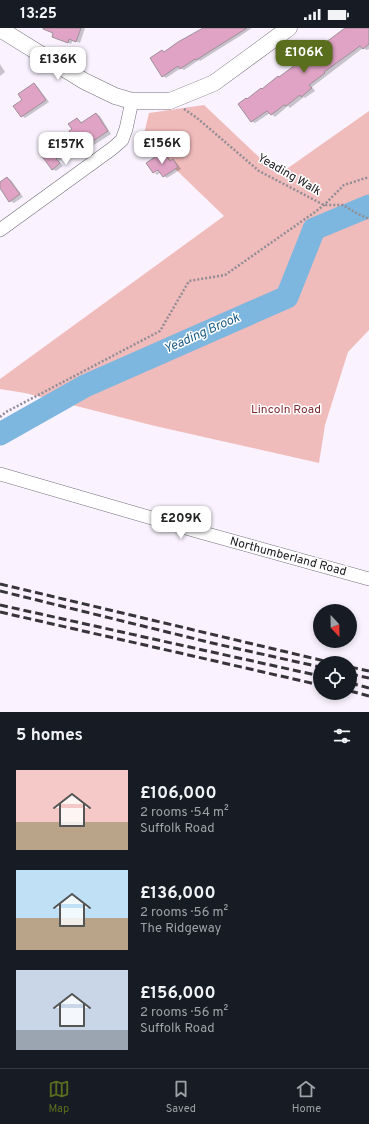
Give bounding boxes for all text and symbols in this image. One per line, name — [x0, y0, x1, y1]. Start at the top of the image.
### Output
text: 13:25 — [20, 5, 57, 24]
pin: £106K — [276, 40, 332, 74]
text: £106K — [285, 45, 323, 61]
pin: £136K — [30, 47, 86, 81]
text: £136K — [39, 52, 77, 68]
pin: £156K — [134, 131, 190, 165]
pin: £157K — [38, 132, 94, 166]
text: £156K — [143, 136, 181, 152]
text: £157K — [47, 137, 85, 153]
street label: Yeading Walk — [254, 150, 324, 200]
water label: Yeading Brook — [162, 310, 243, 358]
park label: Lincoln Road — [251, 402, 321, 418]
pin: £209K — [153, 506, 209, 540]
text: £209K — [160, 511, 202, 527]
street label: Northumberland Road — [228, 534, 348, 580]
north arrow — [313, 604, 357, 648]
map controls — [313, 604, 357, 700]
button: locate — [313, 656, 357, 700]
text: 5 homes — [16, 725, 83, 747]
icon: filters — [331, 725, 353, 747]
text: £106,000 — [140, 783, 217, 805]
icon: home — [48, 786, 96, 834]
text: 2 rooms · 54 m² — [140, 805, 229, 821]
text: Suffolk Road — [140, 821, 215, 837]
text: £136,000 — [140, 883, 216, 905]
icon: home — [48, 886, 96, 934]
text: 2 rooms · 56 m² — [140, 905, 228, 921]
text: The Ridgeway — [140, 921, 221, 937]
text: £156,000 — [140, 983, 216, 1005]
icon: home — [48, 986, 96, 1034]
text: 2 rooms · 56 m² — [140, 1005, 228, 1021]
text: Suffolk Road — [140, 1021, 215, 1037]
tab: Map — [48, 1078, 70, 1116]
tab: Saved — [166, 1078, 196, 1116]
tab: Home — [292, 1078, 321, 1116]

